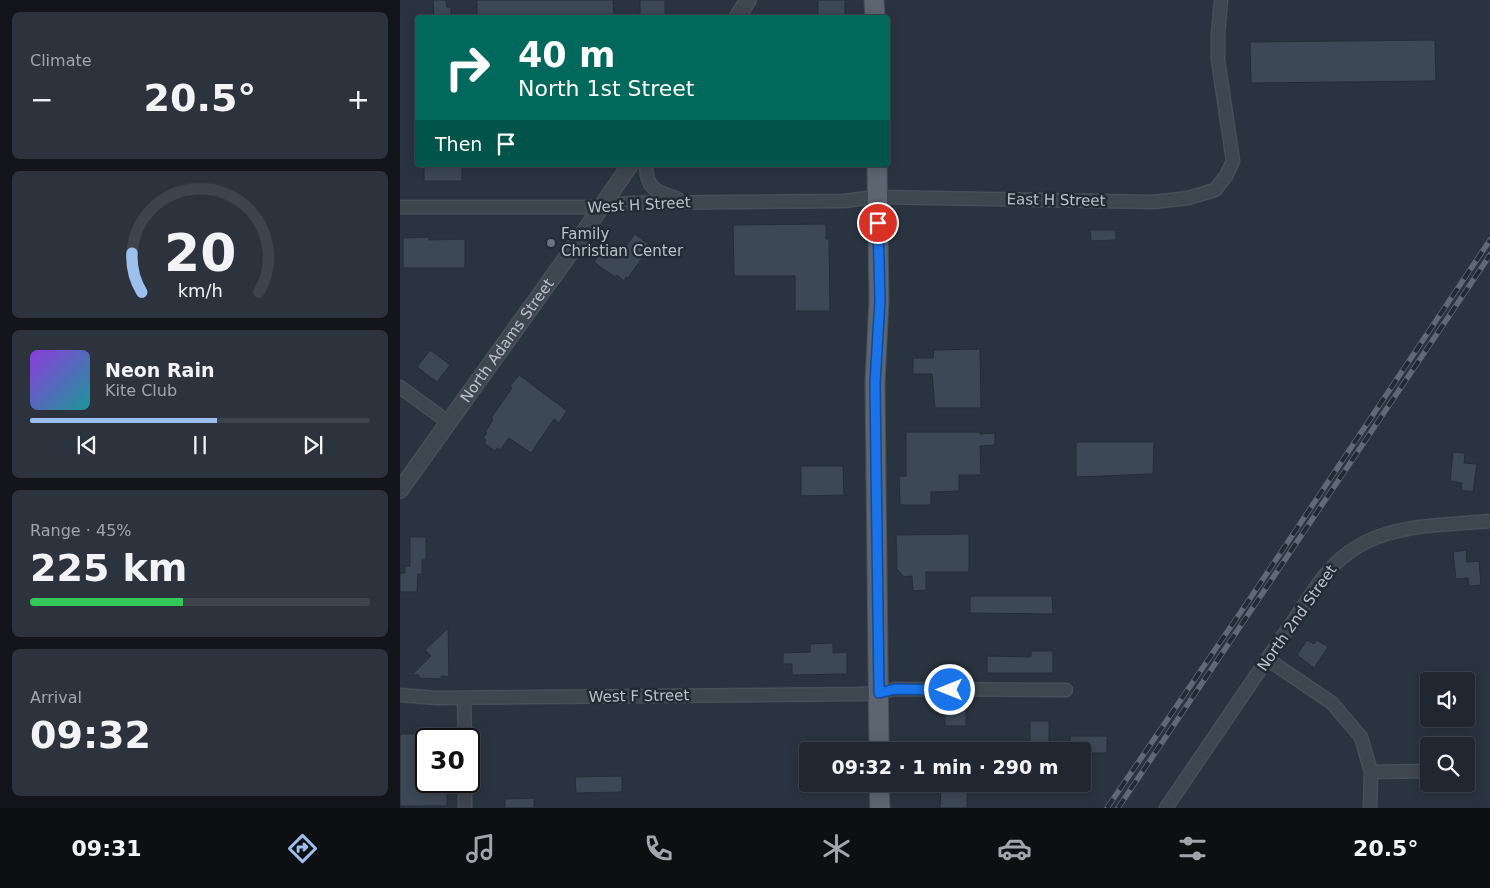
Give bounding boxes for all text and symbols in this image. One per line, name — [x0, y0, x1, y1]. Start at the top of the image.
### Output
icon: right — [435, 35, 500, 100]
text: 40 m — [518, 35, 615, 75]
text: Climate — [30, 51, 92, 70]
text: 20.5° — [144, 76, 256, 120]
text: North 1st Street — [518, 76, 694, 101]
text: − — [30, 83, 53, 116]
text: + — [347, 83, 370, 116]
icon: arrive — [492, 130, 520, 158]
text: Then — [435, 133, 482, 155]
street label: East H Street — [1006, 190, 1106, 210]
street label: West H Street — [587, 193, 691, 217]
pin — [857, 202, 899, 244]
icon: arrive — [864, 209, 892, 237]
text: 20 — [164, 223, 236, 283]
place label: Family Christian Center — [561, 225, 684, 260]
marker: Family Christian Center — [545, 237, 557, 249]
street label: North Adams Street — [457, 275, 558, 406]
text: km/h — [177, 280, 223, 301]
text: Neon Rain — [105, 359, 214, 381]
text: Kite Club — [105, 381, 177, 400]
icon: previous — [73, 431, 101, 459]
icon: pause — [186, 431, 214, 459]
icon: next — [299, 431, 327, 459]
text: Range · 45% — [30, 521, 132, 540]
text: 225 km — [30, 546, 187, 590]
street label: North 2nd Street — [1254, 561, 1340, 675]
position arrow — [923, 663, 975, 715]
map controls — [1420, 672, 1475, 792]
button: sound — [1420, 672, 1475, 727]
street label: West F Street — [589, 686, 690, 706]
text: Arrival — [30, 688, 82, 707]
text: 09:32 — [30, 713, 151, 757]
speed limit sign: 30 — [415, 728, 480, 793]
button: search — [1420, 737, 1475, 792]
text: 09:32 · 1 min · 290 m — [831, 756, 1059, 778]
icon: directions — [285, 831, 320, 866]
icon: music — [463, 831, 498, 866]
icon: phone — [641, 831, 676, 866]
icon: climate — [819, 831, 854, 866]
icon: car — [997, 831, 1032, 866]
icon: filters — [1175, 831, 1210, 866]
text: 09:31 — [72, 836, 142, 861]
text: 20.5° — [1353, 836, 1418, 861]

